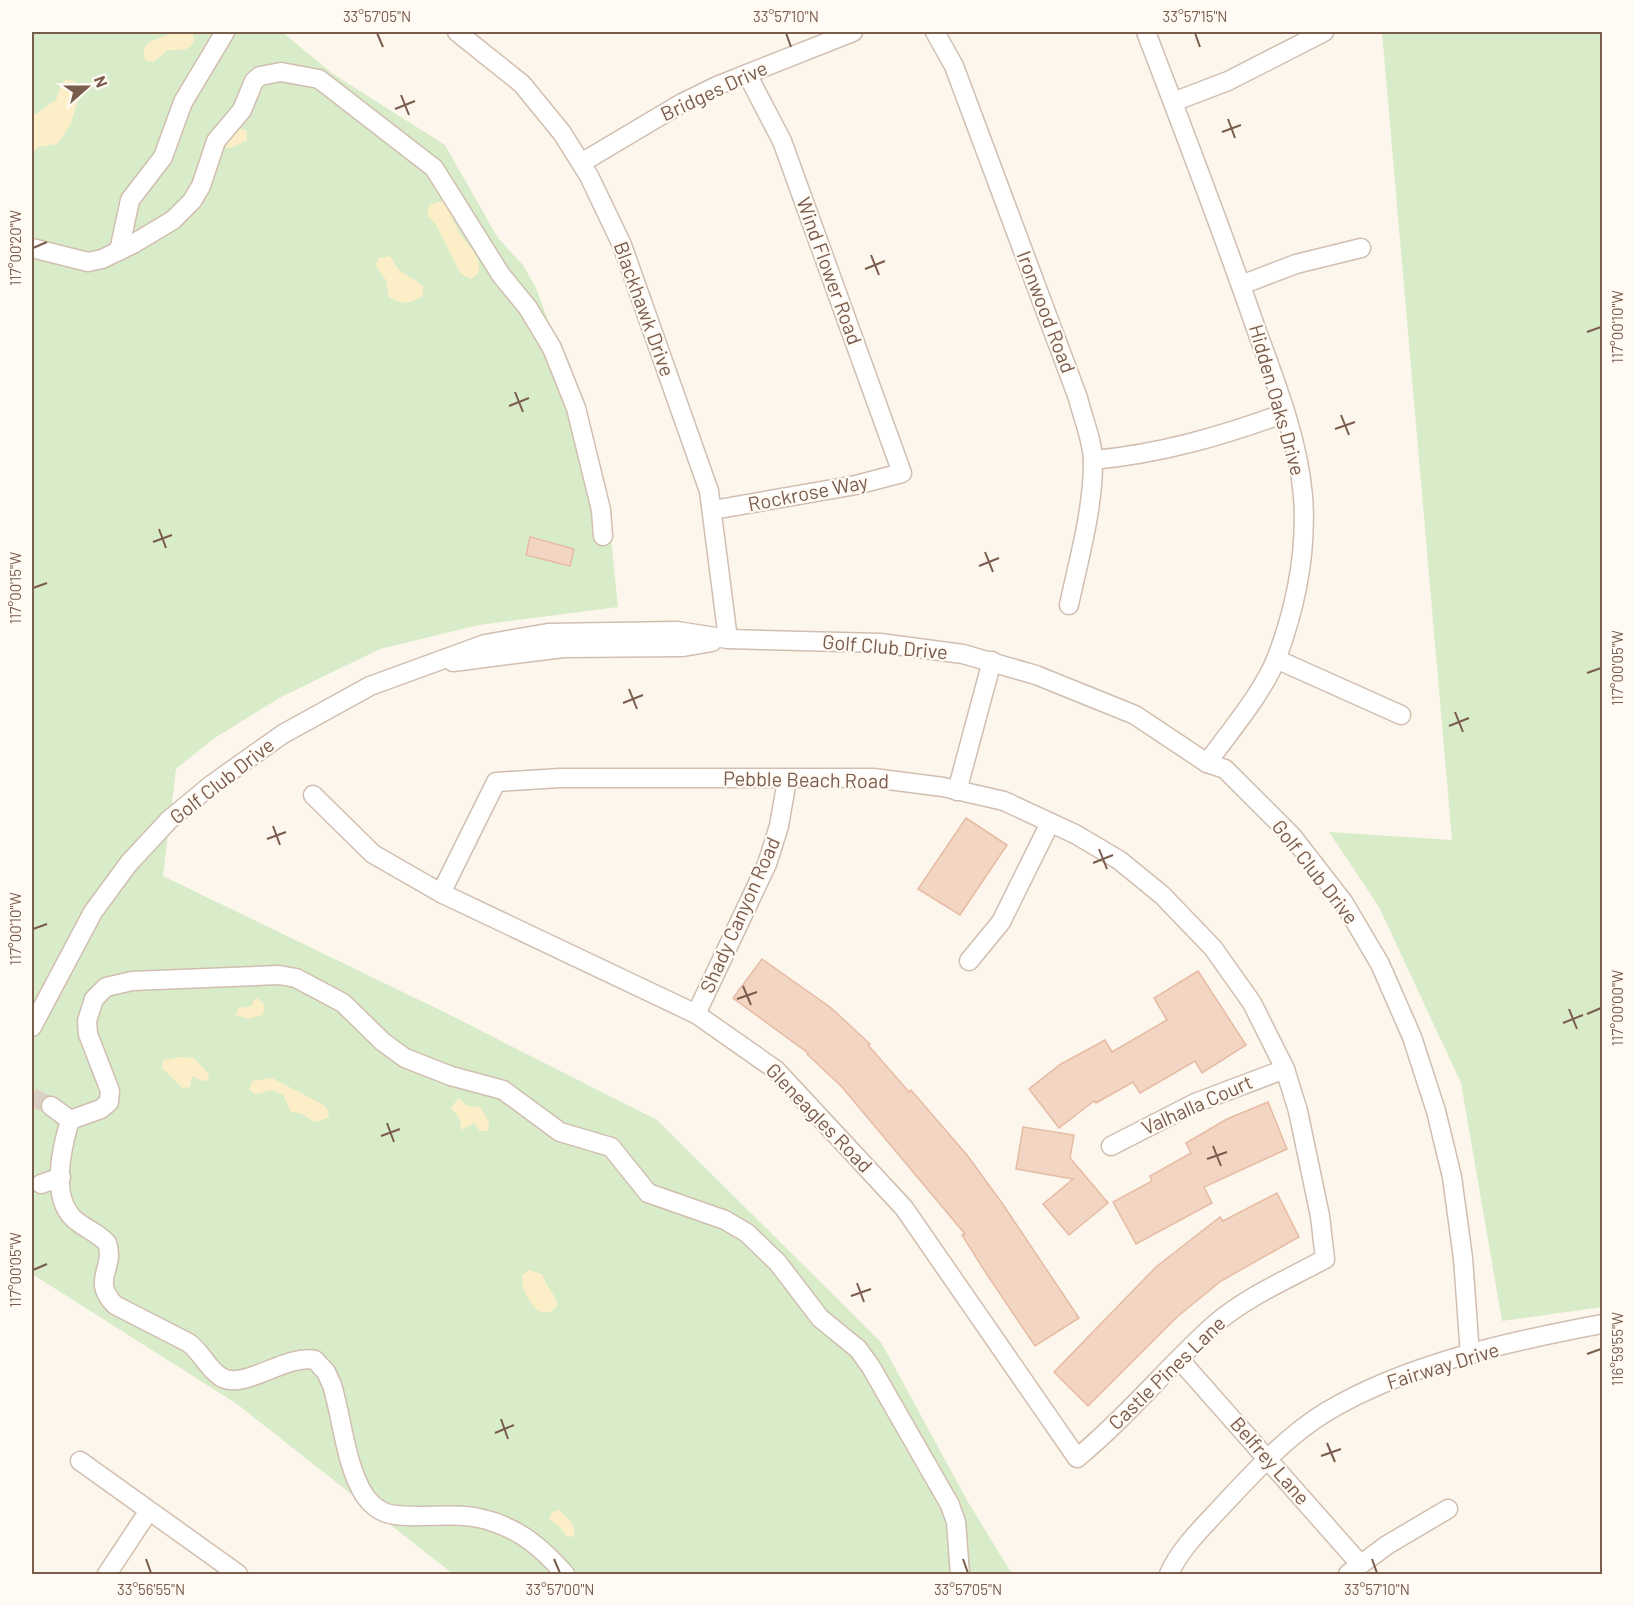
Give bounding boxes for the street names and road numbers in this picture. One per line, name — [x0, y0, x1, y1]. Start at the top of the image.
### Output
street label: Bridges Drive — [656, 55, 771, 125]
street label: Wind Flower Road — [792, 194, 868, 348]
street label: Blackhawk Drive — [609, 238, 680, 379]
street label: Ironwood Road — [1013, 247, 1081, 376]
street label: Hidden Oaks Drive — [1245, 321, 1311, 478]
street label: Rockrose Way — [746, 469, 870, 515]
street label: Golf Club Drive — [821, 629, 949, 663]
street label: Golf Club Drive — [164, 732, 278, 828]
street label: Pebble Beach Road — [723, 766, 889, 792]
street label: Golf Club Drive — [1268, 814, 1364, 928]
street label: Shady Canyon Road — [694, 833, 784, 996]
street label: Gleneagles Road — [762, 1058, 878, 1177]
street label: Valhalla Court — [1138, 1069, 1256, 1139]
street label: Castle Pines Lane — [1103, 1311, 1230, 1434]
street label: Fairway Drive — [1384, 1337, 1502, 1393]
street label: Belfrey Lane — [1226, 1411, 1315, 1509]

